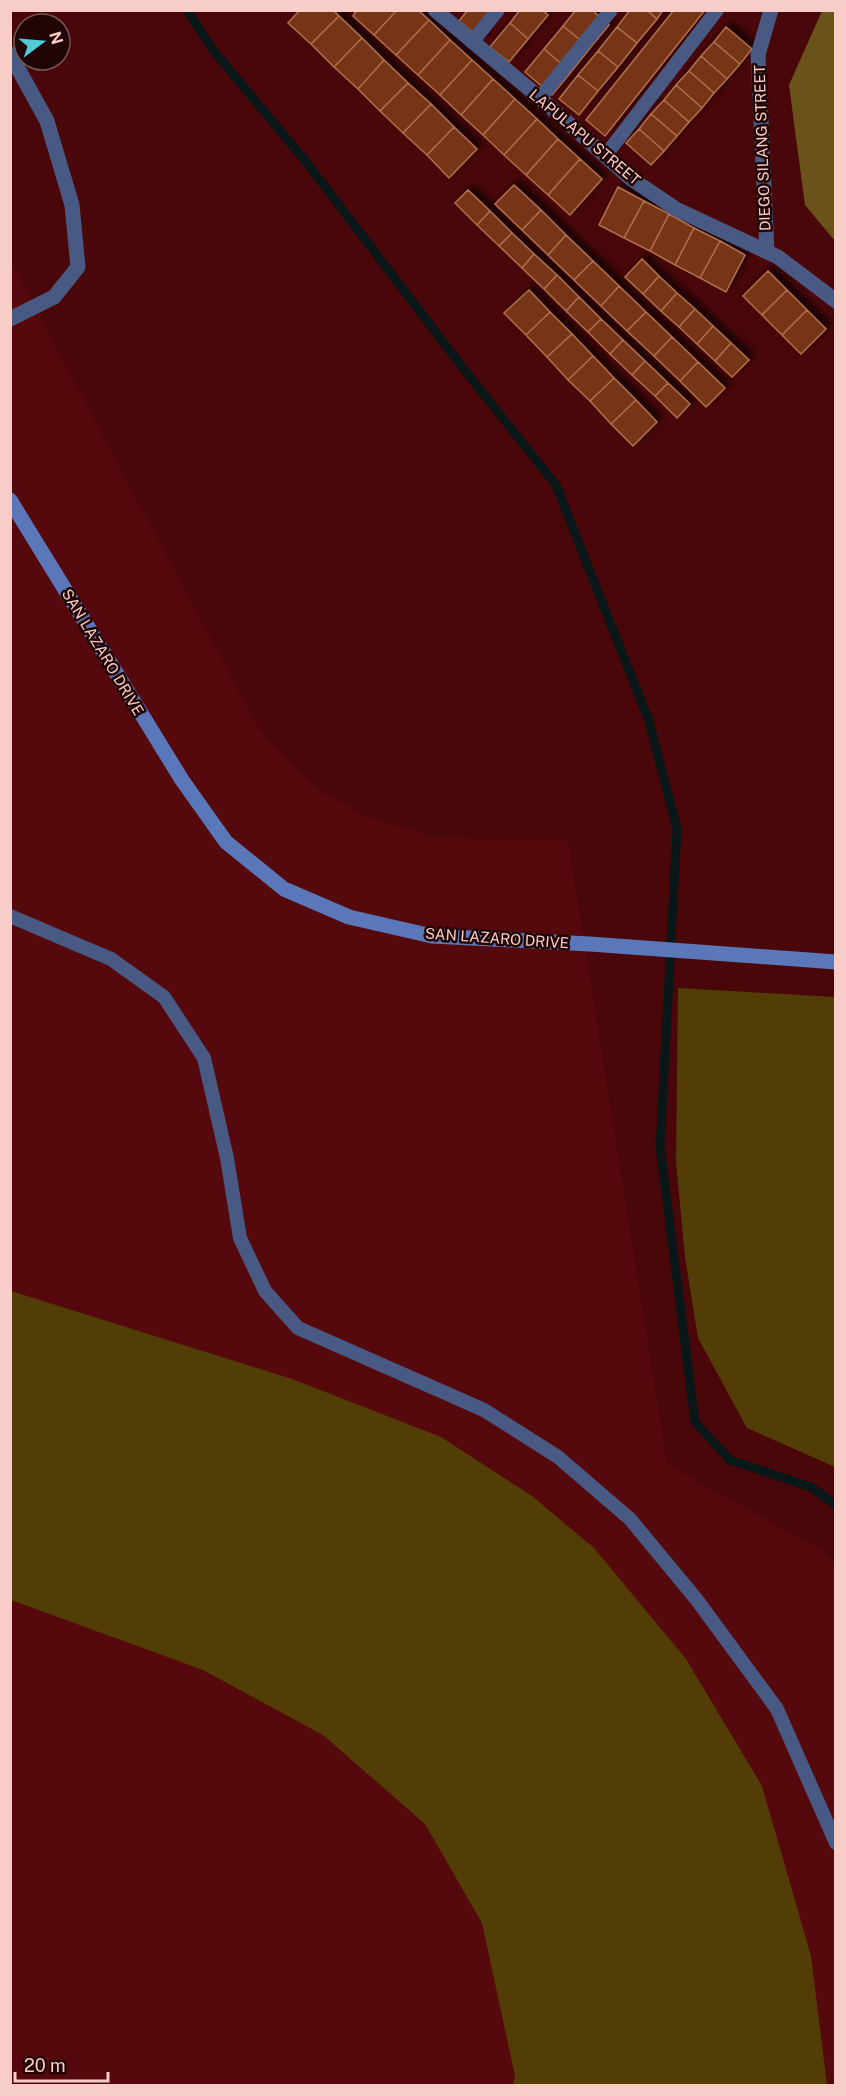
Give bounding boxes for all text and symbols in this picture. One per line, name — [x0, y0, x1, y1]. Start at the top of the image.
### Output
north arrow — [12, 12, 72, 72]
text: N — [45, 29, 67, 47]
street label: DIEGO SILANG STREET — [751, 65, 773, 231]
street label: LAPULAPU STREET — [526, 86, 644, 188]
street label: SAN LAZARO DRIVE — [59, 586, 147, 718]
street label: SAN LAZARO DRIVE — [425, 924, 569, 952]
scale bar — [15, 2045, 108, 2083]
text: 20 m — [24, 2055, 66, 2076]

